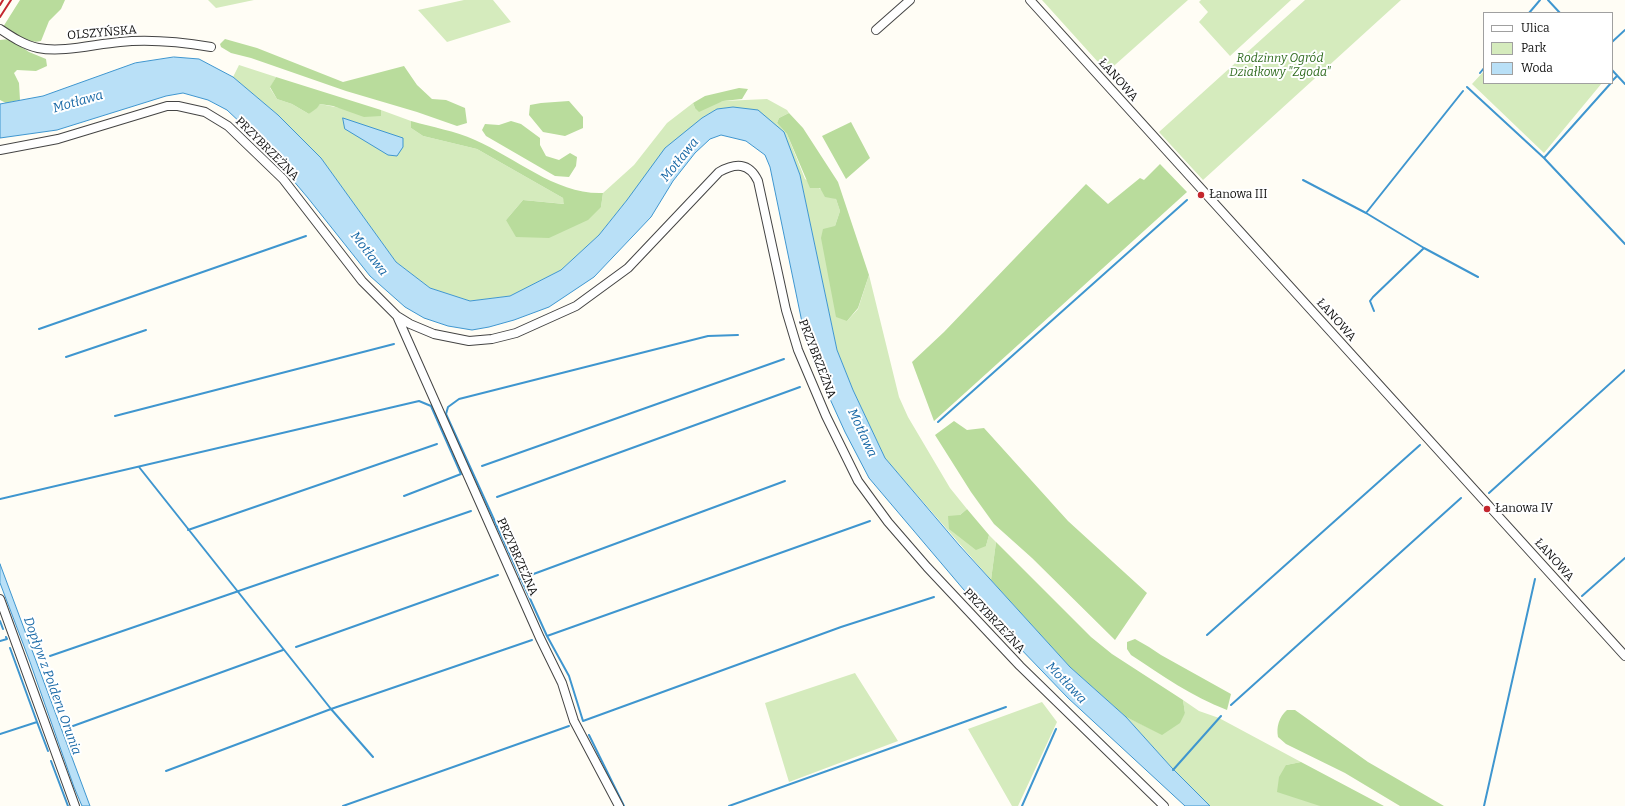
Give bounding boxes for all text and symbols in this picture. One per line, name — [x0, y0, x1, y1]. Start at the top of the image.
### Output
legend — [1483, 12, 1613, 84]
text: Ulica — [1521, 21, 1550, 35]
street label: OLSZYŃSKA — [67, 23, 137, 43]
text: Park — [1521, 41, 1546, 55]
park label: Rodzinny Ogród Działkowy "Zgoda" — [1229, 52, 1331, 80]
street label: ŁANOWA — [1095, 56, 1141, 104]
text: Woda — [1521, 61, 1553, 75]
water label: Motława — [51, 87, 105, 117]
street label: PRZYBRZEŻNA — [232, 114, 302, 184]
water label: Motława — [658, 135, 702, 185]
place label: Łanowa III — [1209, 188, 1267, 202]
marker: Łanowa III — [1196, 190, 1206, 200]
water label: Motława — [347, 229, 391, 279]
street label: ŁANOWA — [1313, 296, 1359, 344]
street label: PRZYBRZEŻNA — [795, 317, 839, 401]
water label: Motława — [844, 406, 880, 460]
place label: Łanowa IV — [1495, 502, 1553, 516]
marker: Łanowa IV — [1482, 504, 1492, 514]
street label: PRZYBRZEŻNA — [493, 516, 541, 598]
street label: ŁANOWA — [1531, 536, 1577, 584]
street label: PRZYBRZEŻNA — [960, 585, 1028, 657]
water label: Dopływ z Polderu Orunia — [20, 615, 84, 757]
water label: Motława — [1042, 659, 1090, 707]

